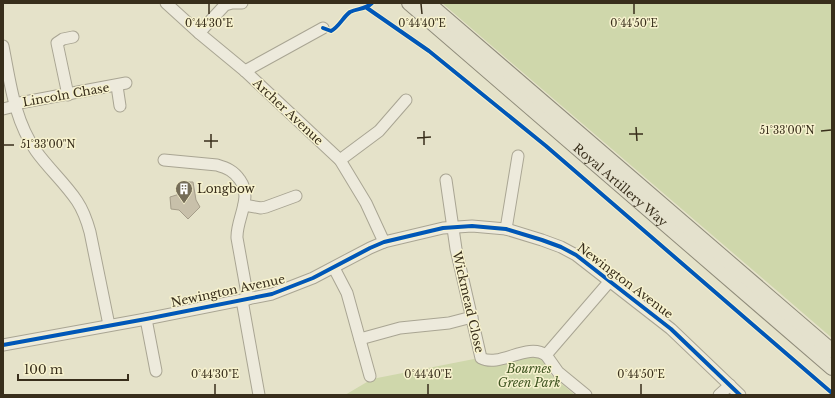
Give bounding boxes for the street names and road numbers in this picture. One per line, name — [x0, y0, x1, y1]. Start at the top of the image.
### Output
street label: Archer Avenue — [249, 75, 327, 148]
street label: Lincoln Chase — [21, 79, 111, 110]
street label: Royal Artillery Way — [570, 140, 671, 230]
street label: Newington Avenue — [574, 240, 676, 322]
street label: Wickmead Close — [449, 249, 487, 354]
street label: Newington Avenue — [169, 271, 286, 310]

